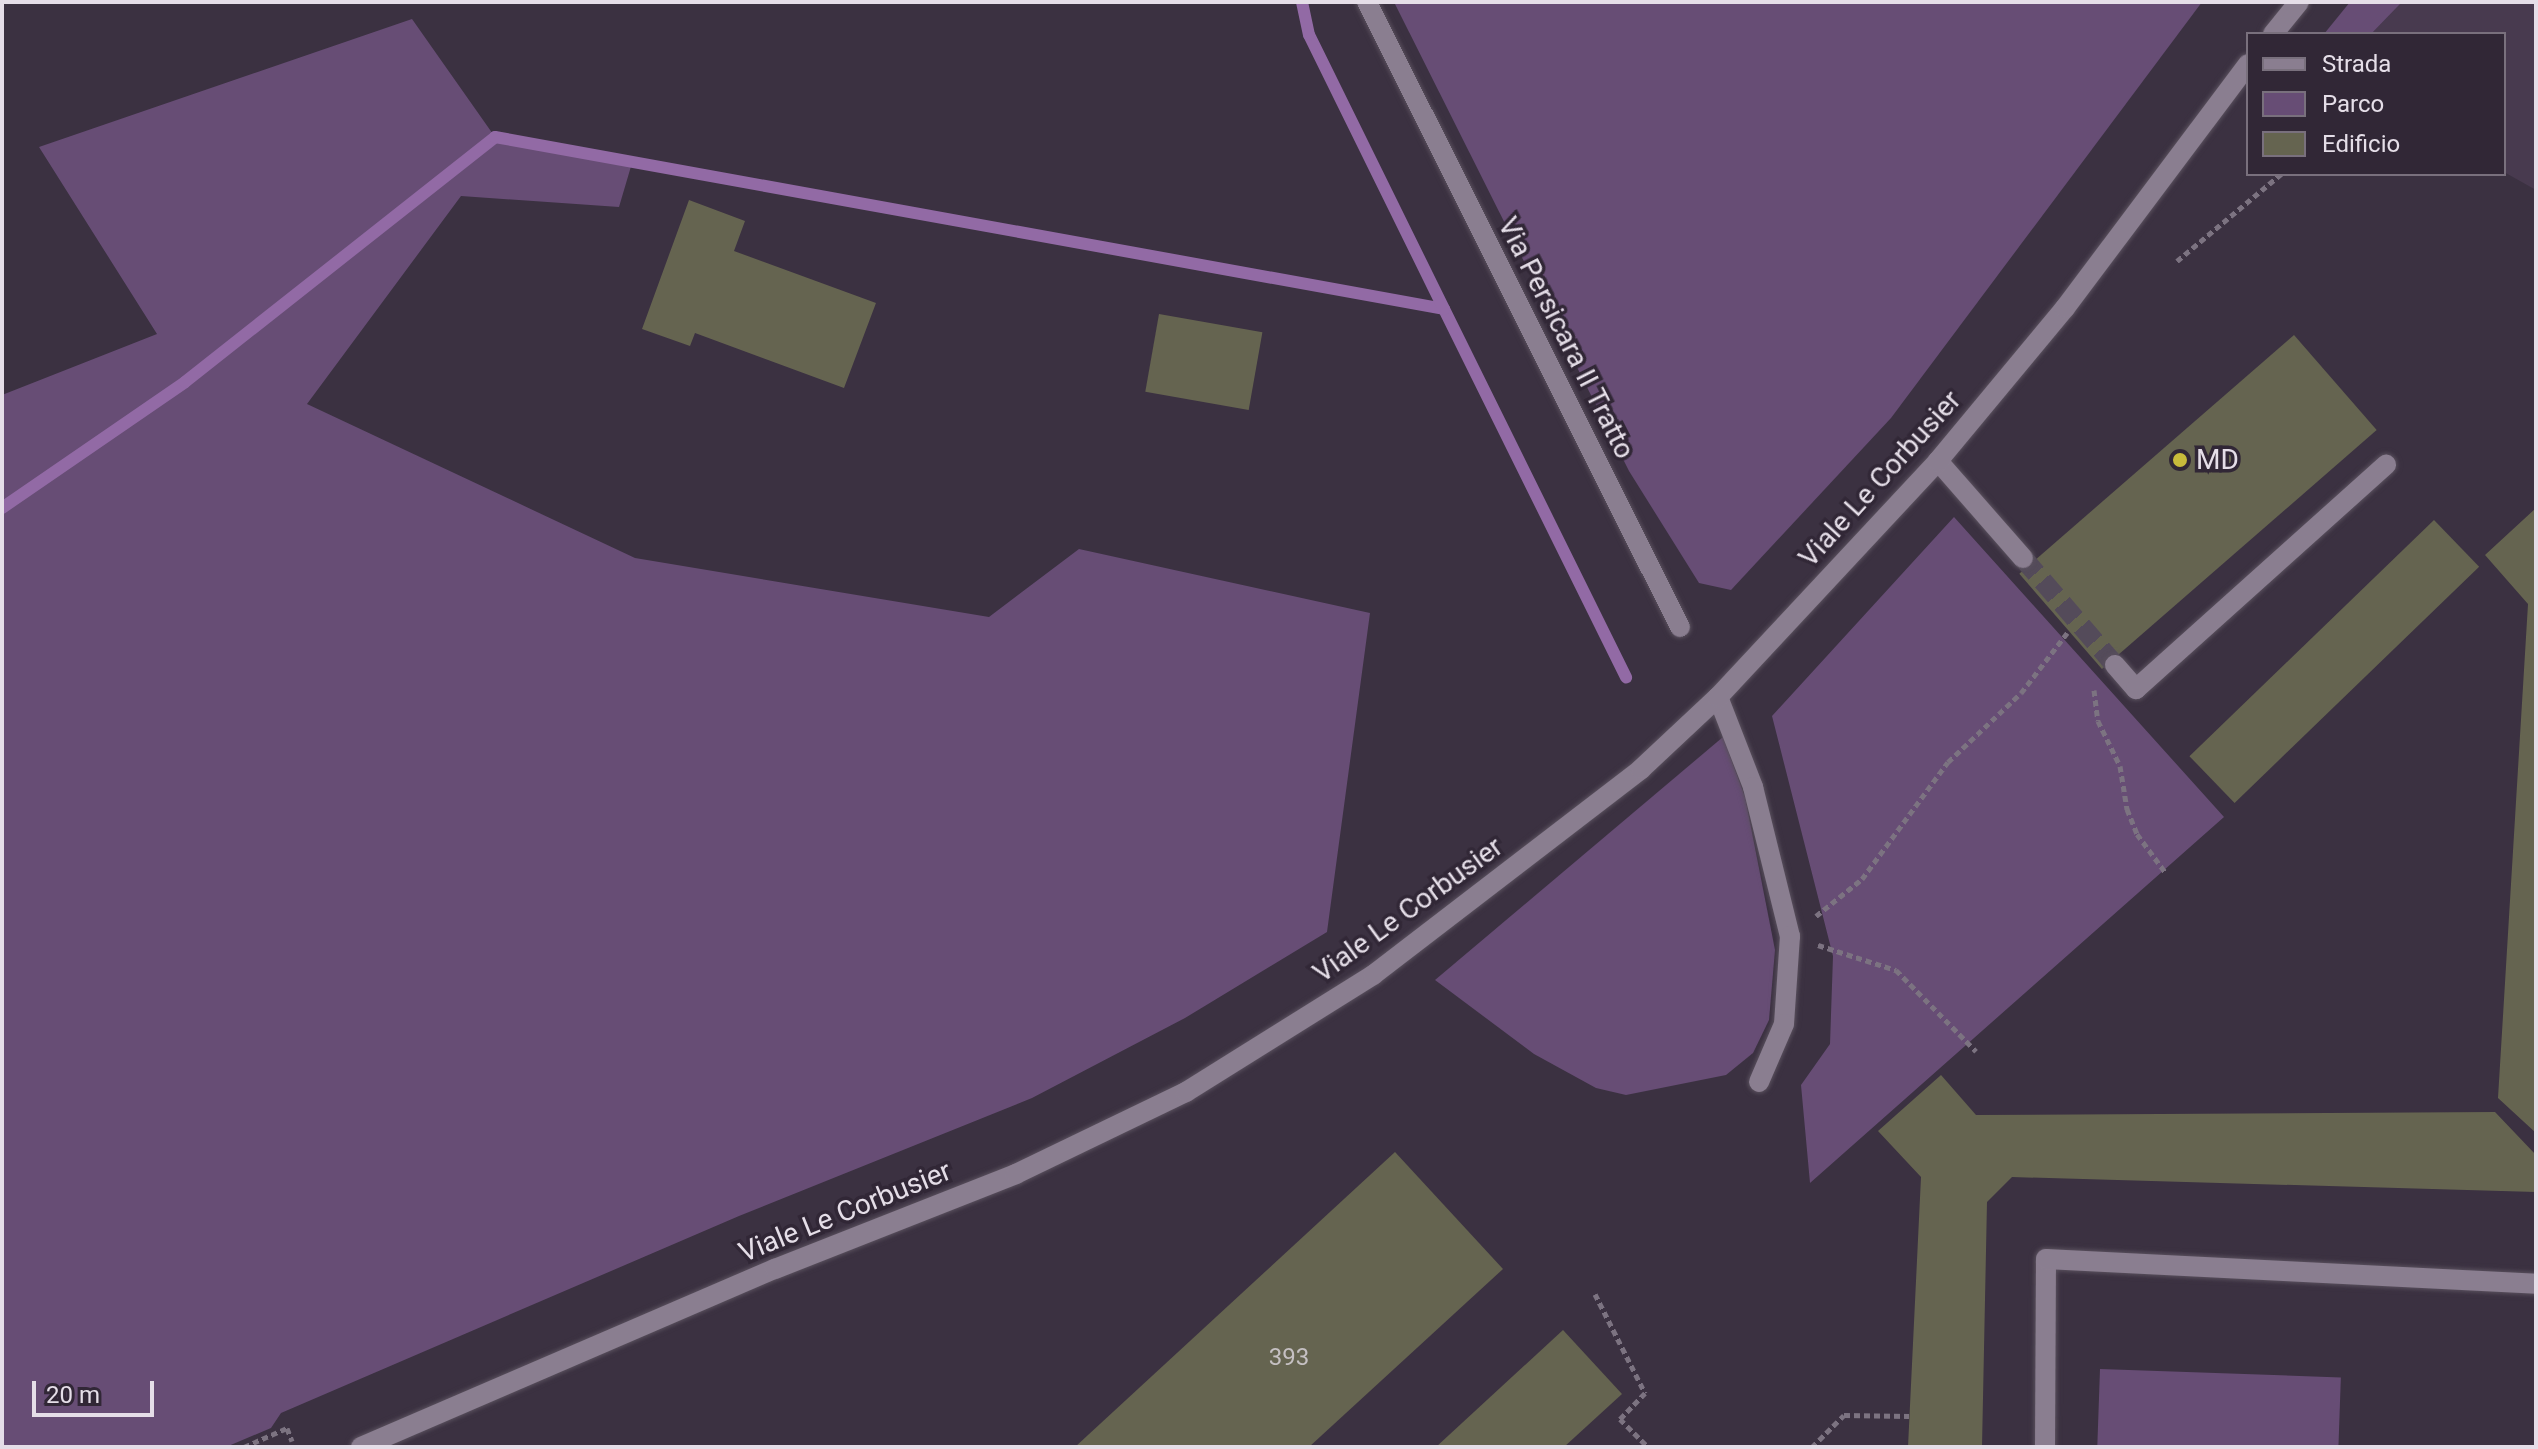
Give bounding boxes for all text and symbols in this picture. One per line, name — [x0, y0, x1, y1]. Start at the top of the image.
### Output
legend — [2246, 32, 2506, 176]
text: Strada — [2322, 50, 2391, 78]
text: Parco — [2322, 90, 2384, 118]
text: Edificio — [2322, 130, 2400, 158]
street label: Via Persicara II Tratto — [1490, 211, 1642, 465]
street label: Viale Le Corbusier — [1792, 384, 1968, 574]
place label: MD — [2196, 443, 2239, 477]
marker: MD — [2171, 451, 2189, 469]
street label: Viale Le Corbusier — [1307, 830, 1509, 990]
street label: Viale Le Corbusier — [734, 1154, 956, 1270]
house number: 393 — [1269, 1344, 1309, 1372]
scale bar — [36, 1365, 158, 1415]
text: 20 m — [46, 1381, 100, 1409]

